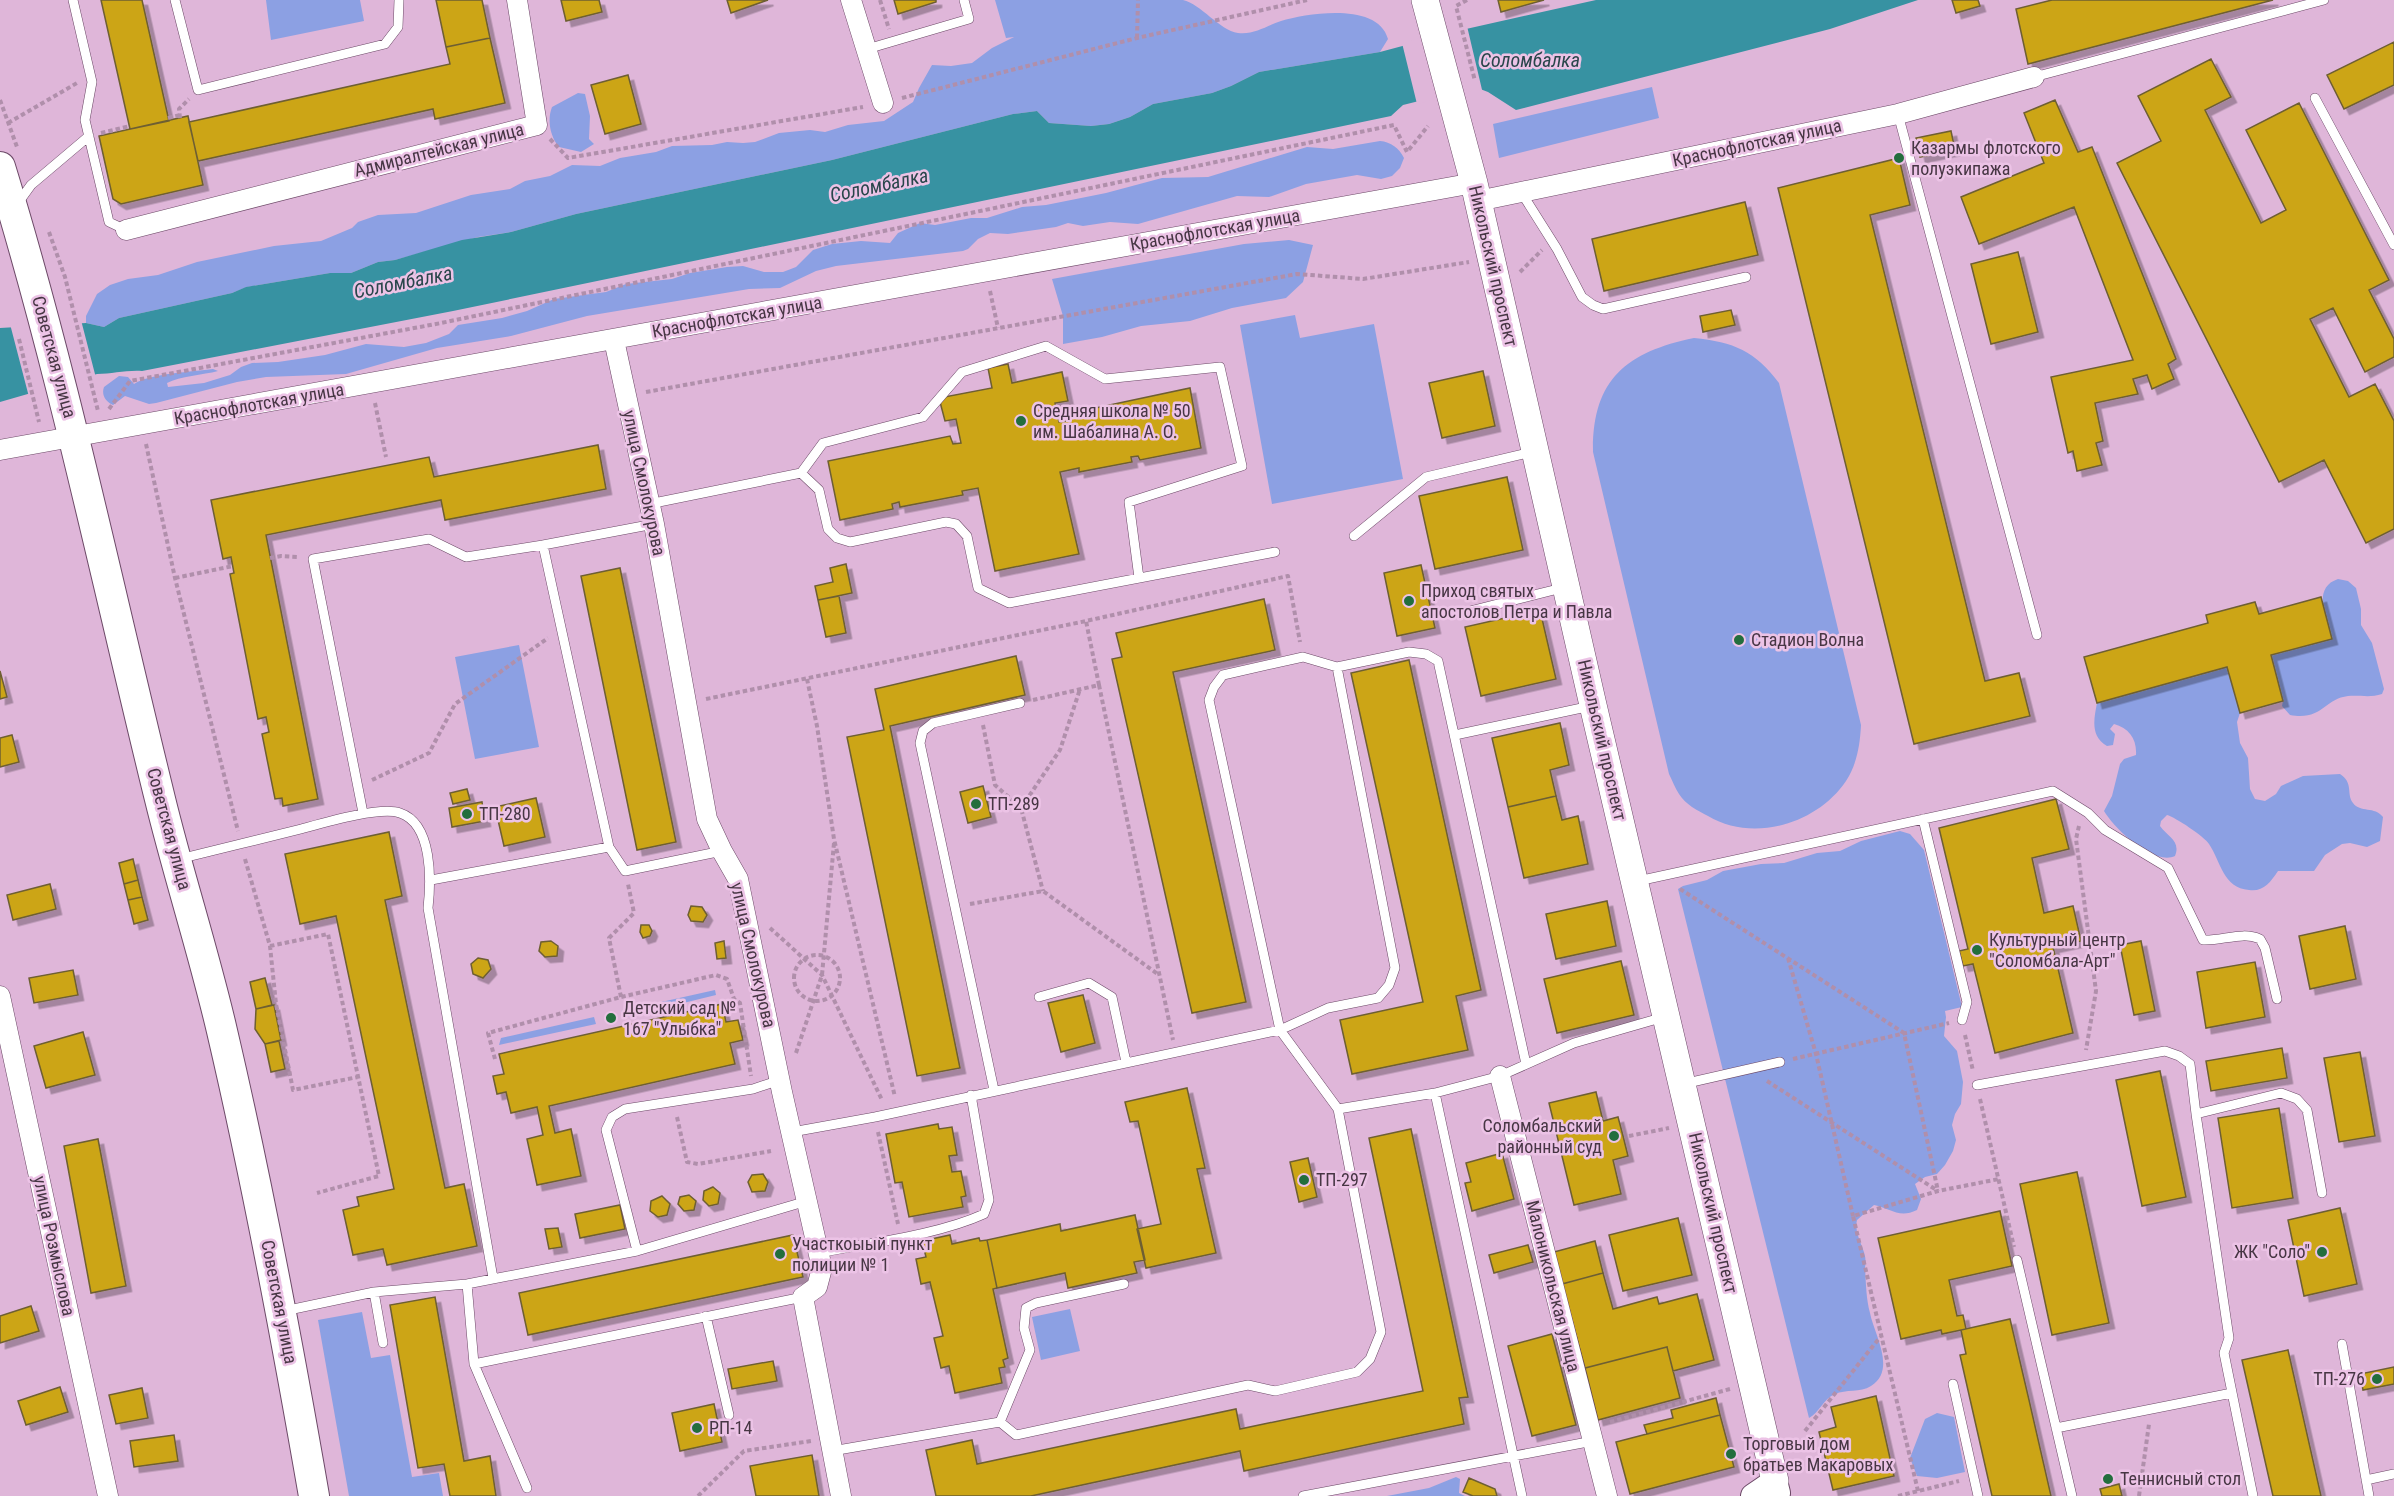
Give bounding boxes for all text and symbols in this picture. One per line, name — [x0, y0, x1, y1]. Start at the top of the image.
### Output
water label: Соломбалка — [1480, 48, 1580, 72]
street label: Краснофлотская улица — [1671, 114, 1843, 171]
street label: Адмиралтейская улица — [352, 118, 526, 181]
place label: Казармы флотского полуэкипажа — [1911, 137, 2061, 179]
marker: Казармы флотского полуэкипажа — [1892, 151, 1906, 165]
water label: Соломбалка — [828, 163, 930, 207]
street label: Никольский проспект — [1465, 184, 1522, 349]
street label: Краснофлотская улица — [1128, 204, 1301, 255]
water label: Соломбалка — [352, 261, 454, 303]
street label: Краснофлотская улица — [650, 291, 823, 342]
street label: Советская улица — [28, 294, 81, 420]
street label: Краснофлотская улица — [172, 378, 345, 429]
place label: Средняя школа № 50 им. Шабалина А. О. — [1033, 400, 1191, 442]
street label: улица Смолокурова — [619, 408, 670, 558]
marker: Средняя школа № 50 им. Шабалина А. О. — [1014, 414, 1028, 428]
place label: Приход святых апостолов Петра и Павла — [1421, 580, 1613, 622]
marker: Приход святых апостолов Петра и Павла — [1402, 594, 1416, 608]
place label: Стадион Волна — [1751, 629, 1864, 650]
marker: Стадион Волна — [1732, 633, 1746, 647]
street label: Никольский проспект — [1574, 658, 1631, 823]
street label: Советская улица — [143, 766, 196, 892]
place label: ТП-289 — [988, 793, 1040, 814]
marker: ТП-289 — [969, 797, 983, 811]
place label: ТП-280 — [479, 803, 531, 824]
marker: ТП-280 — [460, 807, 474, 821]
street label: улица Смолокурова — [727, 880, 780, 1030]
place label: Культурный центр "Соломбала-Арт" — [1989, 929, 2126, 971]
marker: Культурный центр "Соломбала-Арт" — [1970, 943, 1984, 957]
place label: Детский сад № 167 "Улыбка" — [623, 997, 736, 1039]
marker: Детский сад № 167 "Улыбка" — [604, 1011, 618, 1025]
place label: Соломбальский районный суд — [1483, 1115, 1602, 1157]
marker: Соломбальский районный суд — [1607, 1129, 1621, 1143]
street label: Никольский проспект — [1685, 1131, 1742, 1296]
place label: ТП-297 — [1316, 1169, 1368, 1190]
marker: ТП-297 — [1297, 1173, 1311, 1187]
street label: улица Розмыслова — [29, 1174, 80, 1318]
street label: Малоникольская улица — [1522, 1198, 1585, 1374]
place label: Участкоыый пункт полиции № 1 — [792, 1233, 933, 1275]
street label: Советская улица — [257, 1238, 302, 1366]
place label: ЖК "Соло" — [2234, 1241, 2310, 1262]
marker: ЖК "Соло" — [2315, 1245, 2329, 1259]
marker: Участкоыый пункт полиции № 1 — [773, 1247, 787, 1261]
place label: ТП-276 — [2313, 1368, 2365, 1389]
marker: ТП-276 — [2370, 1372, 2384, 1386]
place label: РП-14 — [709, 1417, 752, 1438]
marker: РП-14 — [690, 1421, 704, 1435]
place label: Торговый дом братьев Макаровых — [1743, 1433, 1894, 1475]
marker: Торговый дом братьев Макаровых — [1724, 1447, 1738, 1461]
place label: Теннисный стол — [2120, 1468, 2241, 1489]
marker: Теннисный стол — [2101, 1472, 2115, 1486]

